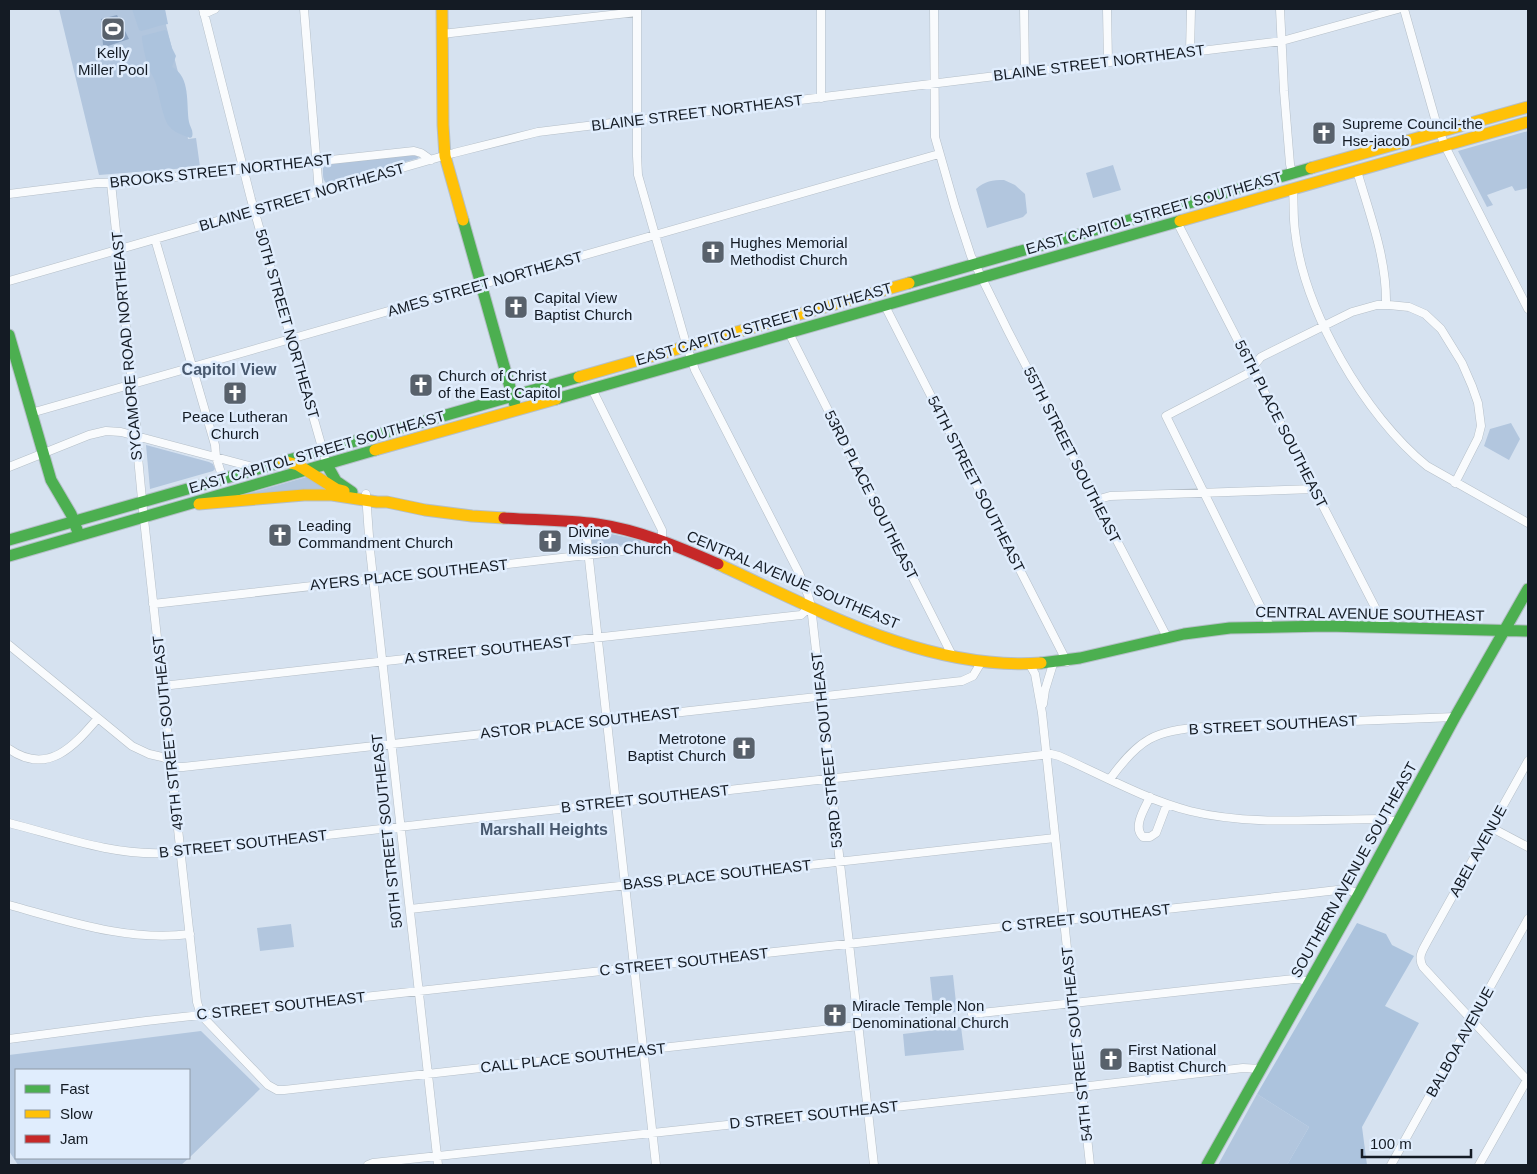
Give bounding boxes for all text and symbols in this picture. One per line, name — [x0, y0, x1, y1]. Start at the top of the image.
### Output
sports icon: Kelly Miller Pool — [100, 16, 126, 42]
street label: BLAINE STREET NORTHEAST — [992, 41, 1206, 84]
place label: Kelly Miller Pool — [78, 44, 148, 78]
street label: BLAINE STREET NORTHEAST — [590, 91, 804, 134]
place label: Supreme Council-the Hse-jacob — [1342, 115, 1483, 149]
church icon: Supreme Council-the Hse-jacob — [1311, 120, 1337, 146]
street label: BROOKS STREET NORTHEAST — [109, 150, 333, 191]
street label: BLAINE STREET NORTHEAST — [197, 159, 406, 234]
street label: EAST CAPITOL STREET SOUTHEAST — [1024, 168, 1284, 257]
street label: 50TH STREET NORTHEAST — [252, 227, 323, 420]
street label: SYCAMORE ROAD NORTHEAST — [108, 231, 145, 461]
place label: Hughes Memorial Methodist Church — [730, 234, 848, 268]
church icon: Hughes Memorial Methodist Church — [700, 239, 726, 265]
street label: AMES STREET NORTHEAST — [385, 248, 584, 320]
street label: EAST CAPITOL STREET SOUTHEAST — [634, 279, 894, 368]
place label: Capital View Baptist Church — [534, 289, 632, 323]
church icon: Capital View Baptist Church — [503, 294, 529, 320]
street label: 56TH PLACE SOUTHEAST — [1232, 337, 1331, 510]
district label: Capitol View — [182, 361, 277, 378]
street label: 55TH STREET SOUTHEAST — [1020, 364, 1124, 546]
place label: Church of Christ of the East Capitol — [438, 367, 561, 401]
church icon: Church of Christ of the East Capitol — [408, 372, 434, 398]
church icon: Peace Lutheran Church — [222, 380, 248, 406]
street label: 54TH STREET SOUTHEAST — [924, 393, 1028, 575]
street label: EAST CAPITOL STREET SOUTHEAST — [187, 407, 447, 496]
street label: 53RD PLACE SOUTHEAST — [821, 407, 922, 582]
place label: Peace Lutheran Church — [182, 408, 288, 442]
place label: Leading Commandment Church — [298, 517, 453, 551]
church icon: Leading Commandment Church — [267, 522, 293, 548]
place label: Divine Mission Church — [568, 523, 671, 557]
street label: CENTRAL AVENUE SOUTHEAST — [684, 527, 902, 632]
church icon: Divine Mission Church — [537, 528, 563, 554]
street label: AYERS PLACE SOUTHEAST — [309, 556, 509, 593]
street label: CENTRAL AVENUE SOUTHEAST — [1255, 603, 1485, 624]
street label: A STREET SOUTHEAST — [403, 632, 572, 667]
street label: 49TH STREET SOUTHEAST — [149, 635, 186, 831]
street label: 53RD STREET SOUTHEAST — [808, 651, 845, 849]
street label: ASTOR PLACE SOUTHEAST — [479, 704, 681, 741]
street label: B STREET SOUTHEAST — [1188, 712, 1358, 737]
place label: Metrotone Baptist Church — [628, 730, 726, 764]
street label: 50TH STREET SOUTHEAST — [368, 733, 405, 929]
church icon: Metrotone Baptist Church — [731, 735, 757, 761]
street label: SOUTHERN AVENUE SOUTHEAST — [1287, 759, 1420, 981]
street label: B STREET SOUTHEAST — [560, 781, 730, 816]
street label: ABEL AVENUE — [1445, 802, 1510, 899]
district label: Marshall Heights — [480, 821, 608, 838]
street label: B STREET SOUTHEAST — [158, 826, 328, 861]
street label: BASS PLACE SOUTHEAST — [622, 856, 812, 893]
street label: C STREET SOUTHEAST — [1001, 900, 1171, 935]
street label: C STREET SOUTHEAST — [599, 944, 769, 979]
street label: 54TH STREET SOUTHEAST — [1058, 946, 1095, 1142]
street label: BALBOA AVENUE — [1422, 984, 1497, 1100]
street label: C STREET SOUTHEAST — [196, 988, 366, 1023]
place label: Miracle Temple Non Denominational Church — [852, 997, 1009, 1031]
church icon: Miracle Temple Non Denominational Church — [822, 1002, 848, 1028]
street label: CALL PLACE SOUTHEAST — [479, 1039, 666, 1076]
place label: First National Baptist Church — [1128, 1041, 1226, 1075]
church icon: First National Baptist Church — [1098, 1046, 1124, 1072]
legend — [15, 1069, 190, 1159]
text: Fast — [60, 1080, 90, 1097]
street label: D STREET SOUTHEAST — [729, 1097, 899, 1132]
text: Slow — [60, 1105, 93, 1122]
scale bar — [1362, 1126, 1471, 1158]
text: Jam — [60, 1130, 88, 1147]
text: 100 m — [1370, 1135, 1412, 1152]

